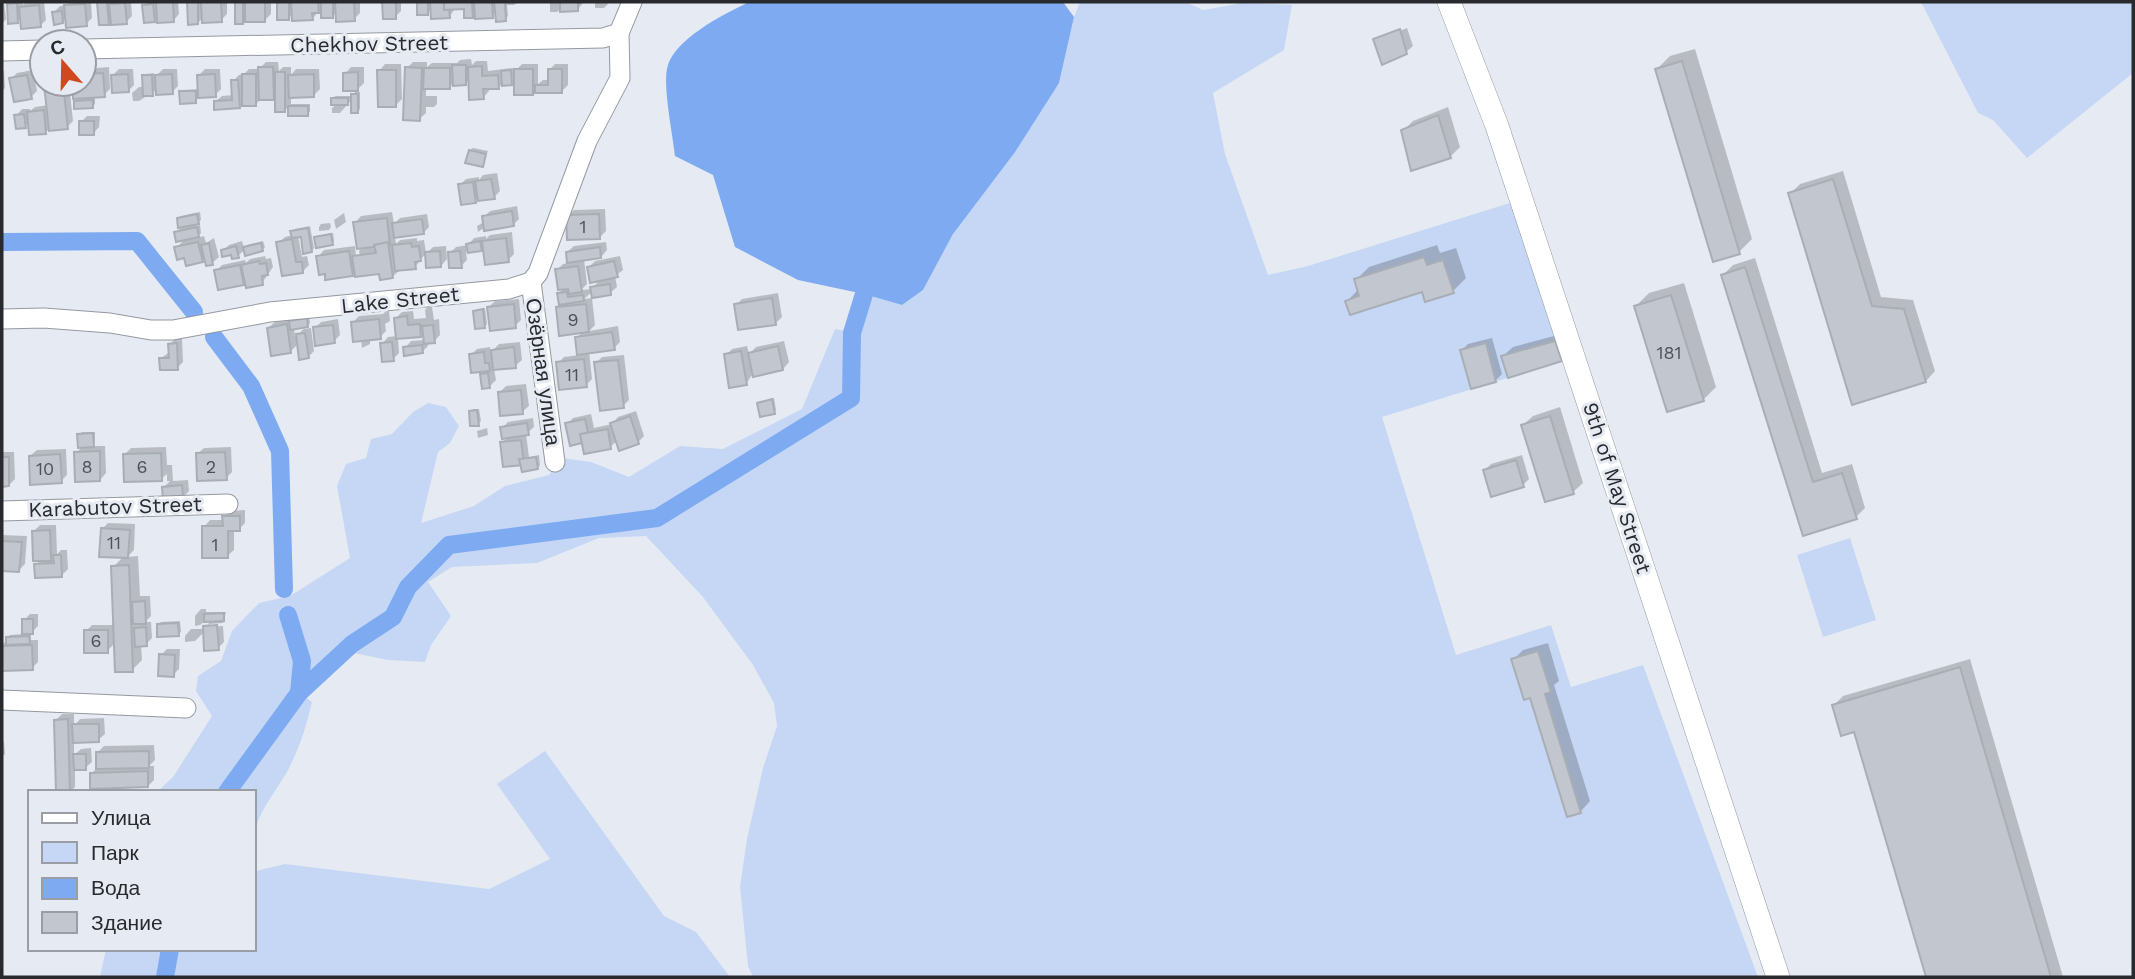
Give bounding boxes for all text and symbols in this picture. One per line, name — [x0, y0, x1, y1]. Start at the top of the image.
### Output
north arrow — [28, 28, 98, 98]
street label: Chekhov Street — [290, 30, 448, 57]
text: С — [47, 34, 68, 61]
house number: 1 — [579, 216, 587, 237]
street label: Lake Street — [340, 281, 460, 318]
street label: Озёрная улица — [521, 296, 566, 448]
house number: 9 — [567, 309, 579, 330]
house number: 181 — [1656, 342, 1682, 363]
house number: 11 — [565, 364, 579, 385]
street label: 9th of May Street — [1578, 399, 1657, 577]
house number: 8 — [81, 456, 93, 477]
house number: 6 — [137, 456, 147, 477]
house number: 2 — [206, 456, 216, 477]
house number: 10 — [36, 458, 54, 479]
street label: Karabutov Street — [28, 491, 202, 522]
house number: 11 — [107, 532, 121, 553]
house number: 1 — [211, 534, 219, 555]
house number: 6 — [91, 630, 101, 651]
legend — [28, 790, 256, 951]
text: Улица — [91, 805, 151, 830]
text: Парк — [91, 840, 139, 865]
text: Вода — [91, 875, 140, 900]
text: Здание — [91, 910, 163, 935]

